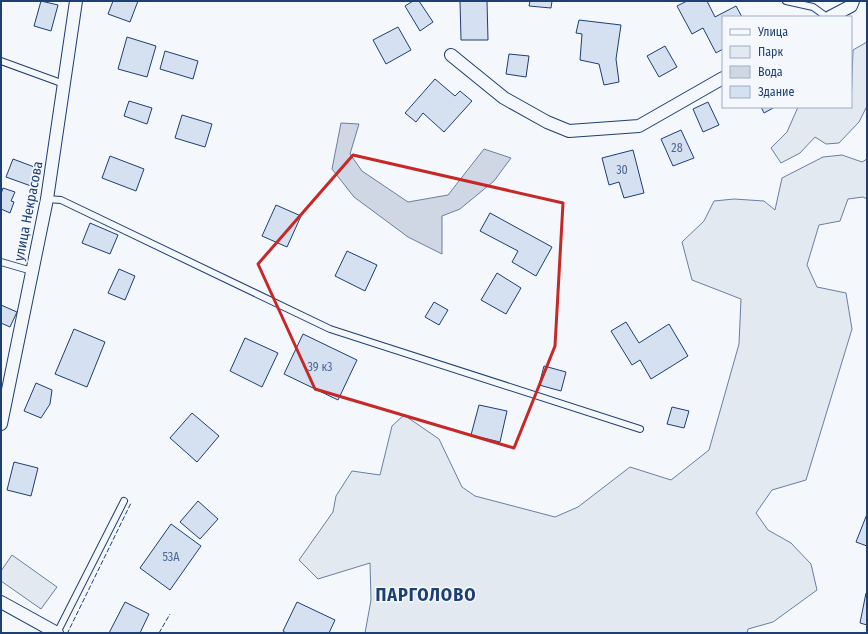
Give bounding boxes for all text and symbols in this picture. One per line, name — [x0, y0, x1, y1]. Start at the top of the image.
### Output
legend — [722, 16, 852, 108]
text: Улица — [757, 25, 788, 39]
text: Парк — [758, 45, 784, 59]
text: Вода — [758, 65, 783, 79]
text: Здание — [758, 85, 794, 99]
house number: 28 — [671, 141, 683, 155]
street label: улица Некрасова — [10, 160, 47, 262]
house number: 30 — [616, 163, 628, 177]
house number: 39 к3 — [308, 360, 332, 374]
house number: 53А — [162, 550, 180, 564]
district label: ПАРГОЛОВО — [375, 584, 477, 606]

